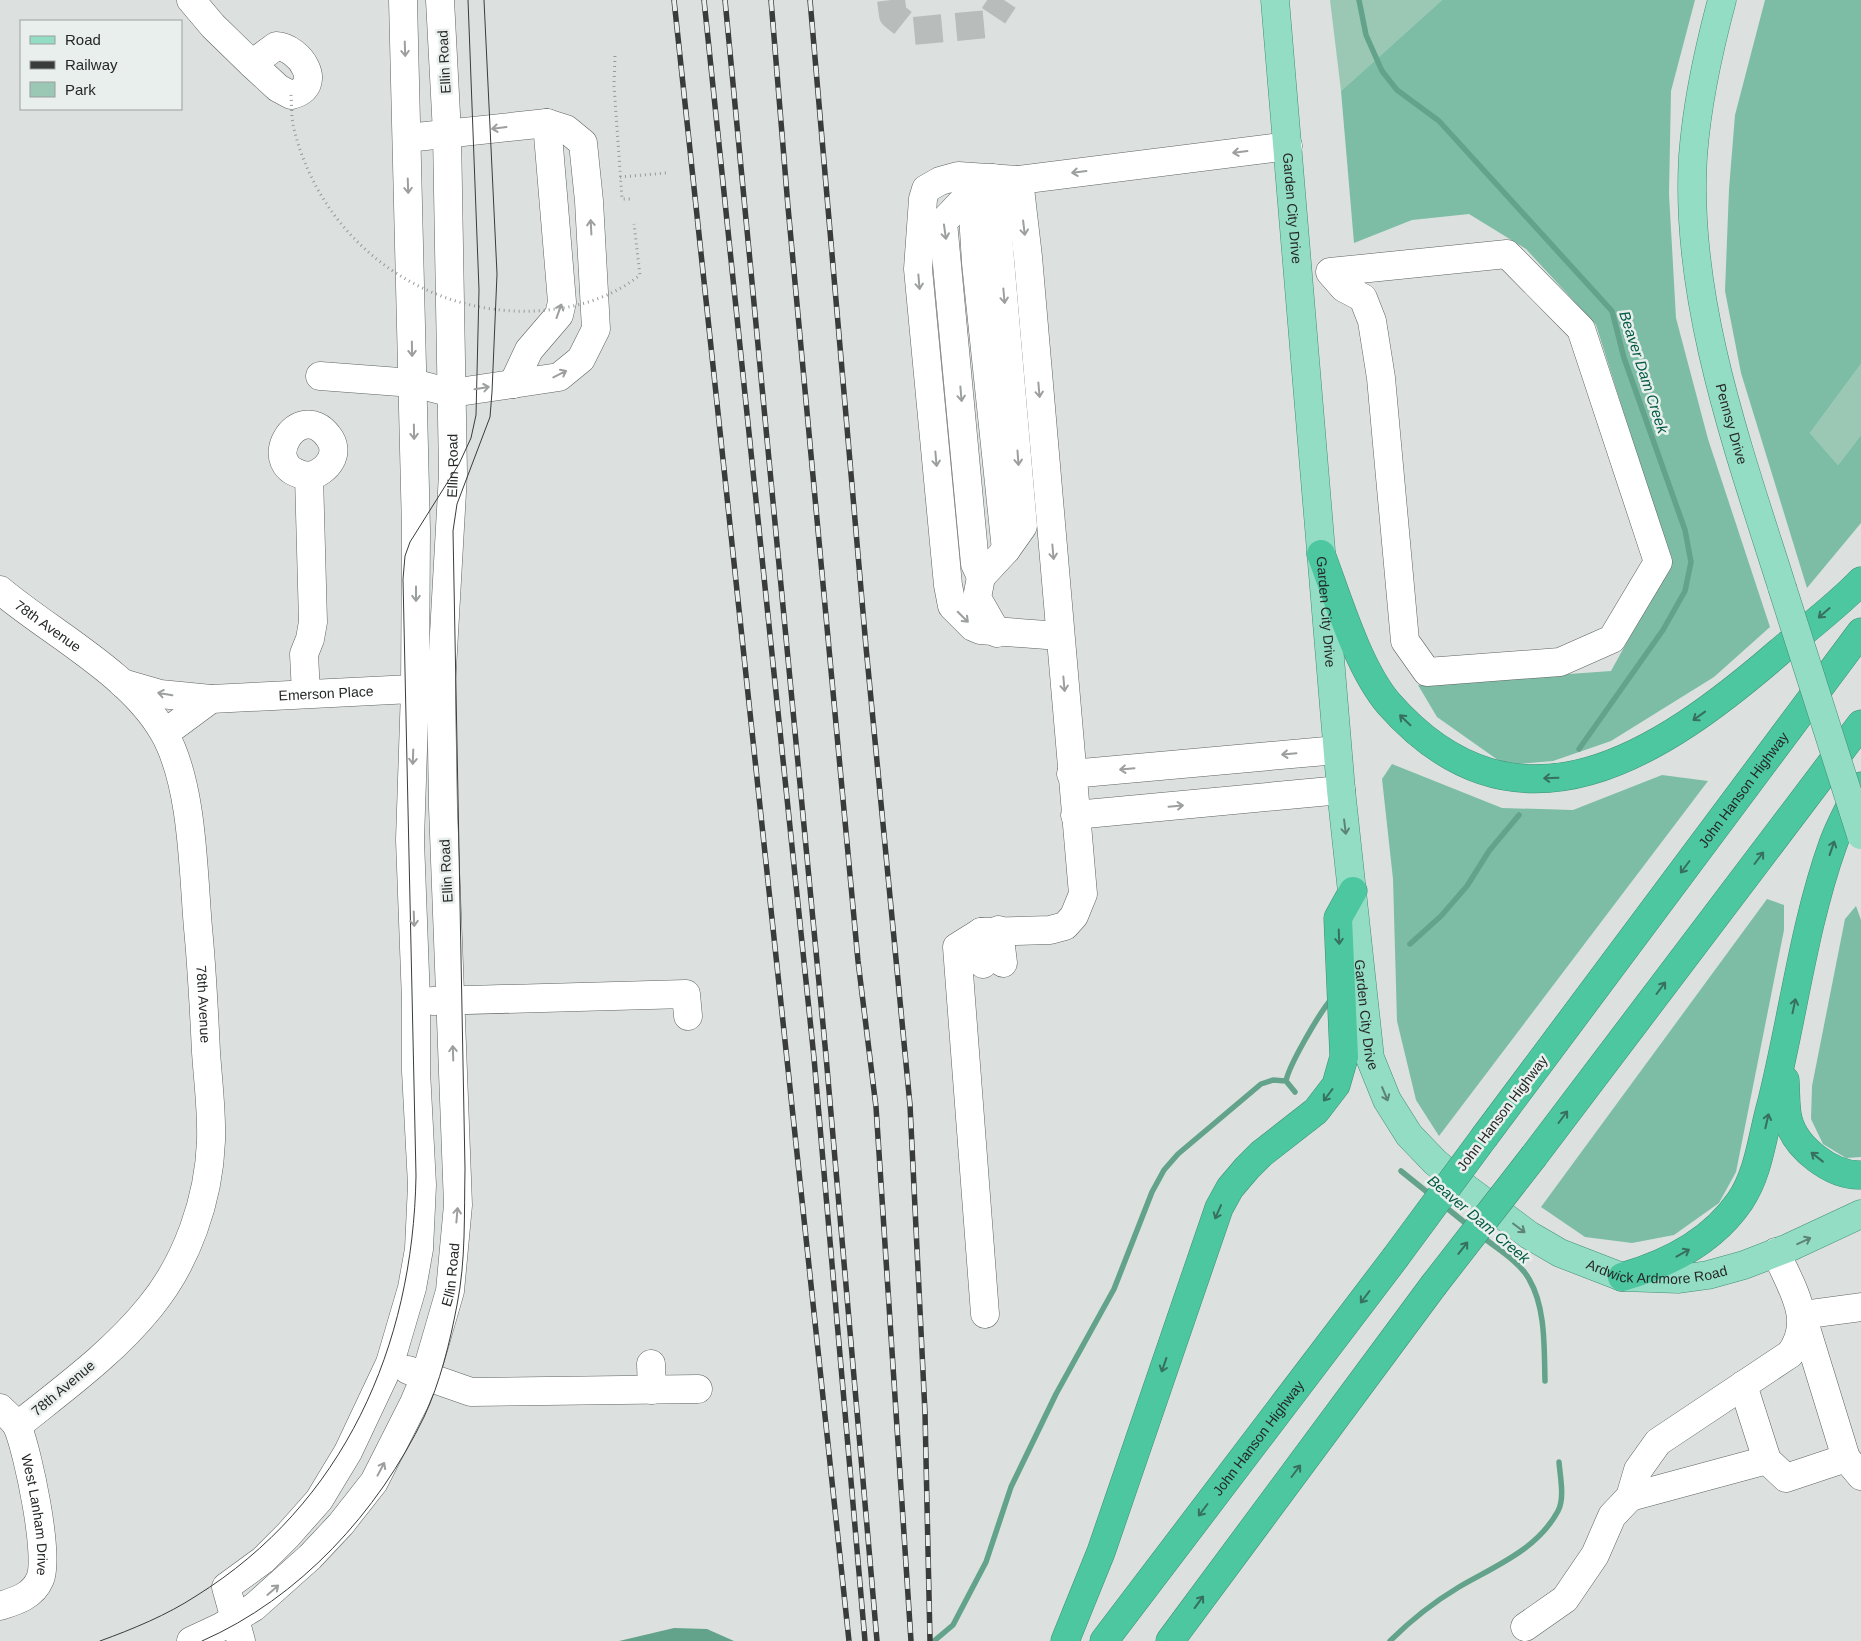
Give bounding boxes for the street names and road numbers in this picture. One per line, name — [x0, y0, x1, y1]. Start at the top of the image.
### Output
street label: Ellin Road — [434, 30, 454, 94]
street label: Garden City Drive — [1280, 152, 1305, 265]
street label: Pennsy Drive — [1713, 382, 1751, 467]
street label: Ellin Road — [444, 434, 461, 498]
street label: Garden City Drive — [1314, 556, 1339, 668]
street label: 78th Avenue — [12, 597, 84, 655]
street label: Emerson Place — [278, 683, 374, 704]
street label: John Hanson Highway — [1695, 729, 1792, 851]
street label: Ellin Road — [436, 839, 456, 903]
street label: Garden City Drive — [1351, 959, 1382, 1073]
street label: 78th Avenue — [193, 965, 214, 1044]
street label: John Hanson Highway — [1453, 1052, 1551, 1174]
street label: Ellin Road — [438, 1242, 462, 1308]
street label: Ardwick Ardmore Road — [1584, 1256, 1729, 1287]
street label: 78th Avenue — [28, 1357, 98, 1419]
street label: John Hanson Highway — [1209, 1377, 1307, 1499]
street label: West Lanham Drive — [18, 1452, 51, 1577]

